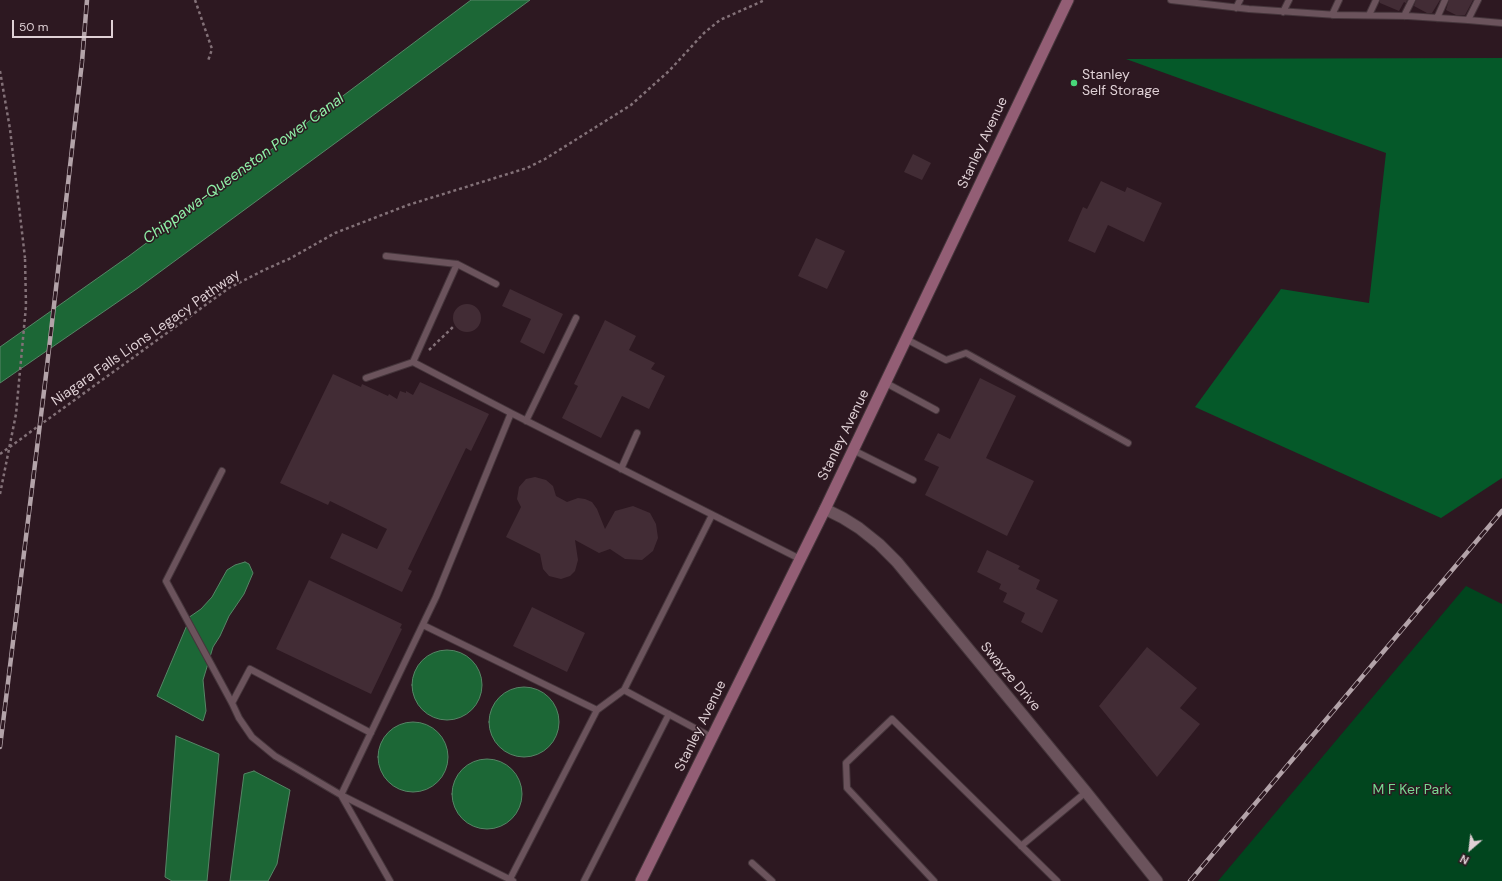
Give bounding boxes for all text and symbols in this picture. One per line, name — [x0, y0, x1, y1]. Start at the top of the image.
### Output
scale bar — [14, 12, 115, 38]
text: 50 m — [19, 19, 48, 35]
place label: Stanley Self Storage — [1082, 67, 1160, 100]
marker: Stanley Self Storage — [1069, 78, 1079, 88]
water label: Chippawa-Queenston Power Canal — [140, 90, 348, 248]
street label: Stanley Avenue — [954, 95, 1012, 191]
street label: Niagara Falls Lions Legacy Pathway — [48, 266, 244, 410]
street label: Stanley Avenue — [815, 387, 873, 483]
street label: Swayze Drive — [976, 639, 1044, 715]
street label: Stanley Avenue — [672, 678, 730, 774]
park label: M F Ker Park — [1373, 782, 1451, 798]
north arrow — [1450, 829, 1490, 869]
text: N — [1458, 852, 1471, 868]

